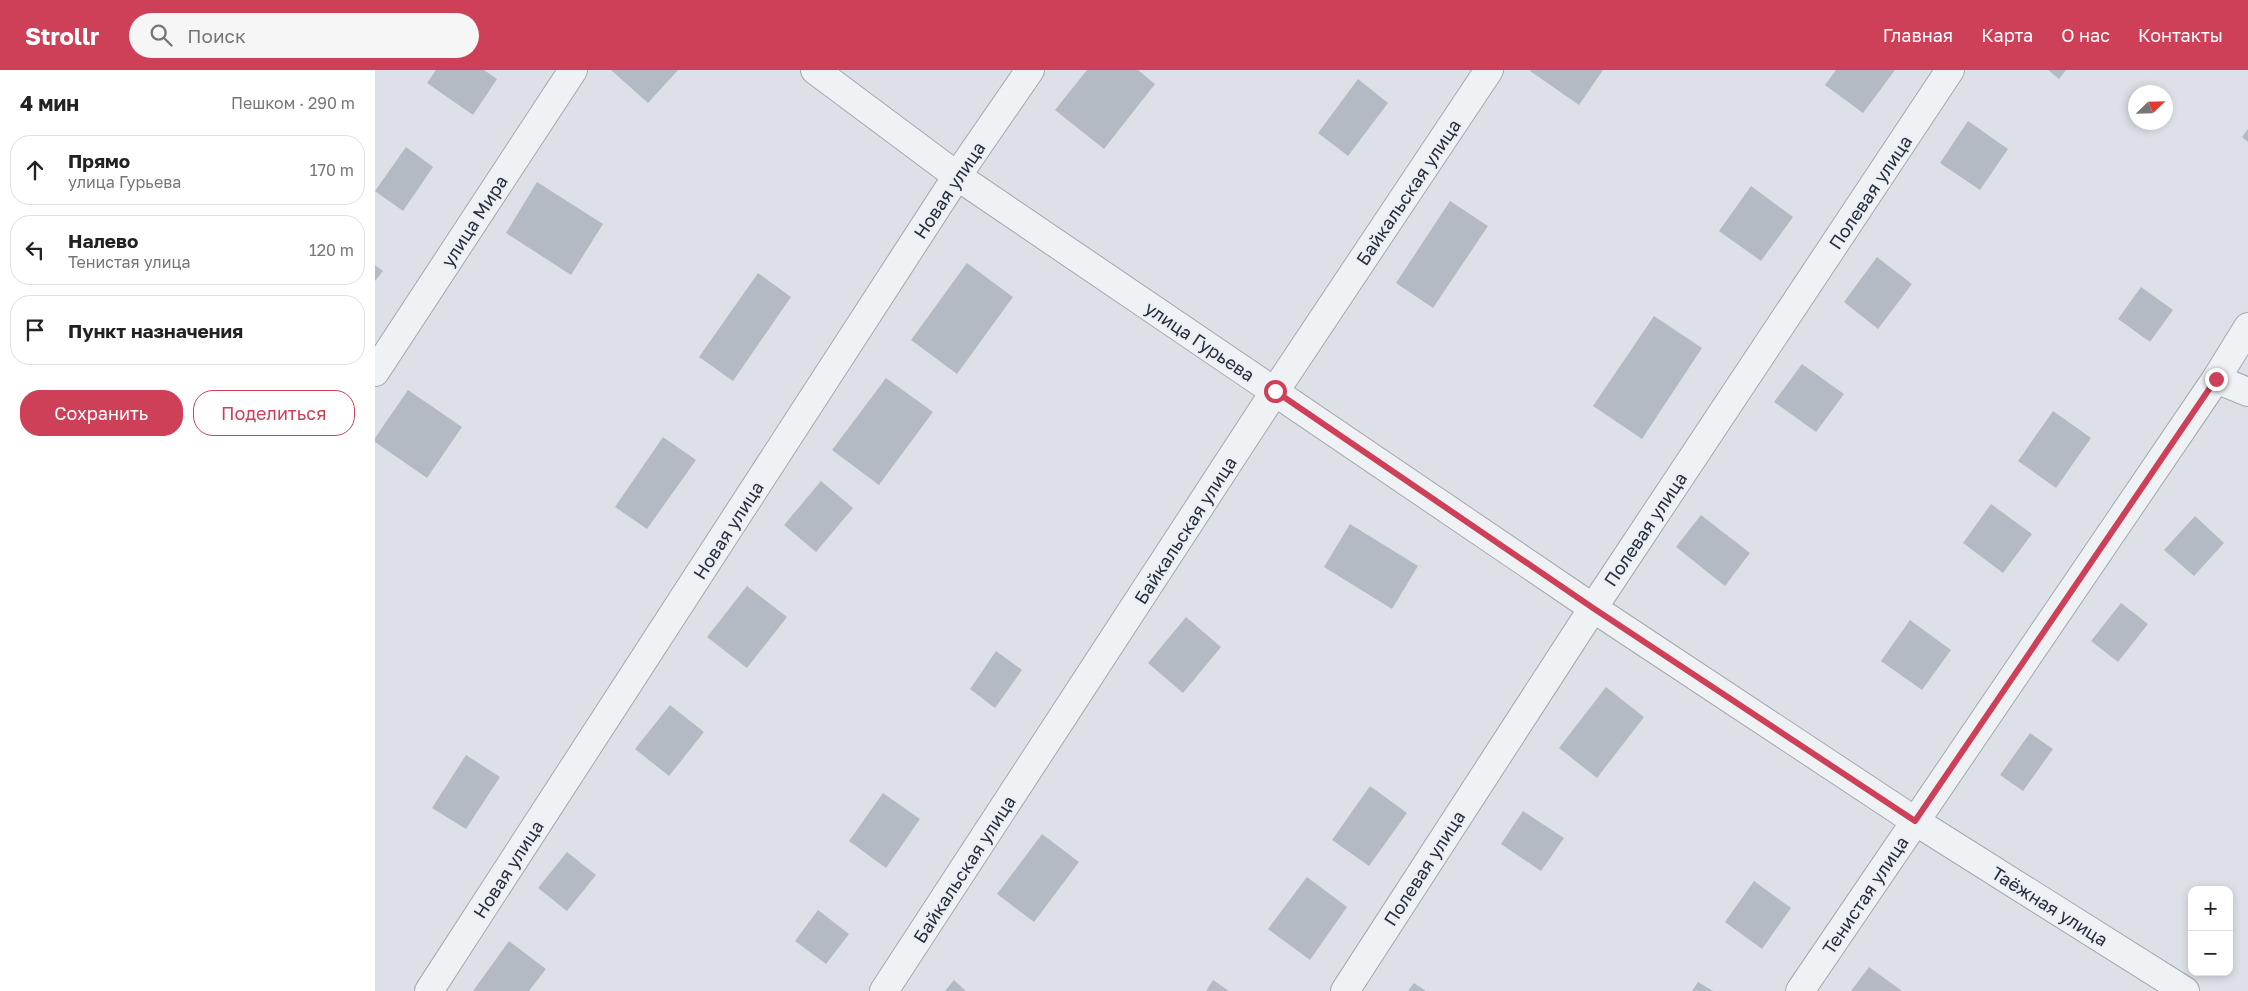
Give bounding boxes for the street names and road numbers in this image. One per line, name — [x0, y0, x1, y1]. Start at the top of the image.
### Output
street label: Байкальская улица — [1351, 115, 1465, 269]
street label: Полевая улица — [1824, 131, 1916, 253]
street label: Новая улица — [908, 137, 990, 243]
street label: улица Мира — [436, 171, 512, 271]
street label: улица Гурьева — [1141, 296, 1259, 386]
street label: Байкальская улица — [1129, 452, 1241, 608]
street label: Полевая улица — [1599, 468, 1691, 590]
street label: Новая улица — [688, 477, 768, 583]
street label: Байкальская улица — [908, 791, 1020, 947]
street label: Полевая улица — [1379, 806, 1469, 930]
street label: Новая улица — [468, 816, 548, 922]
street label: Тенистая улица — [1817, 832, 1913, 958]
street label: Таёжная улица — [1988, 861, 2112, 951]

